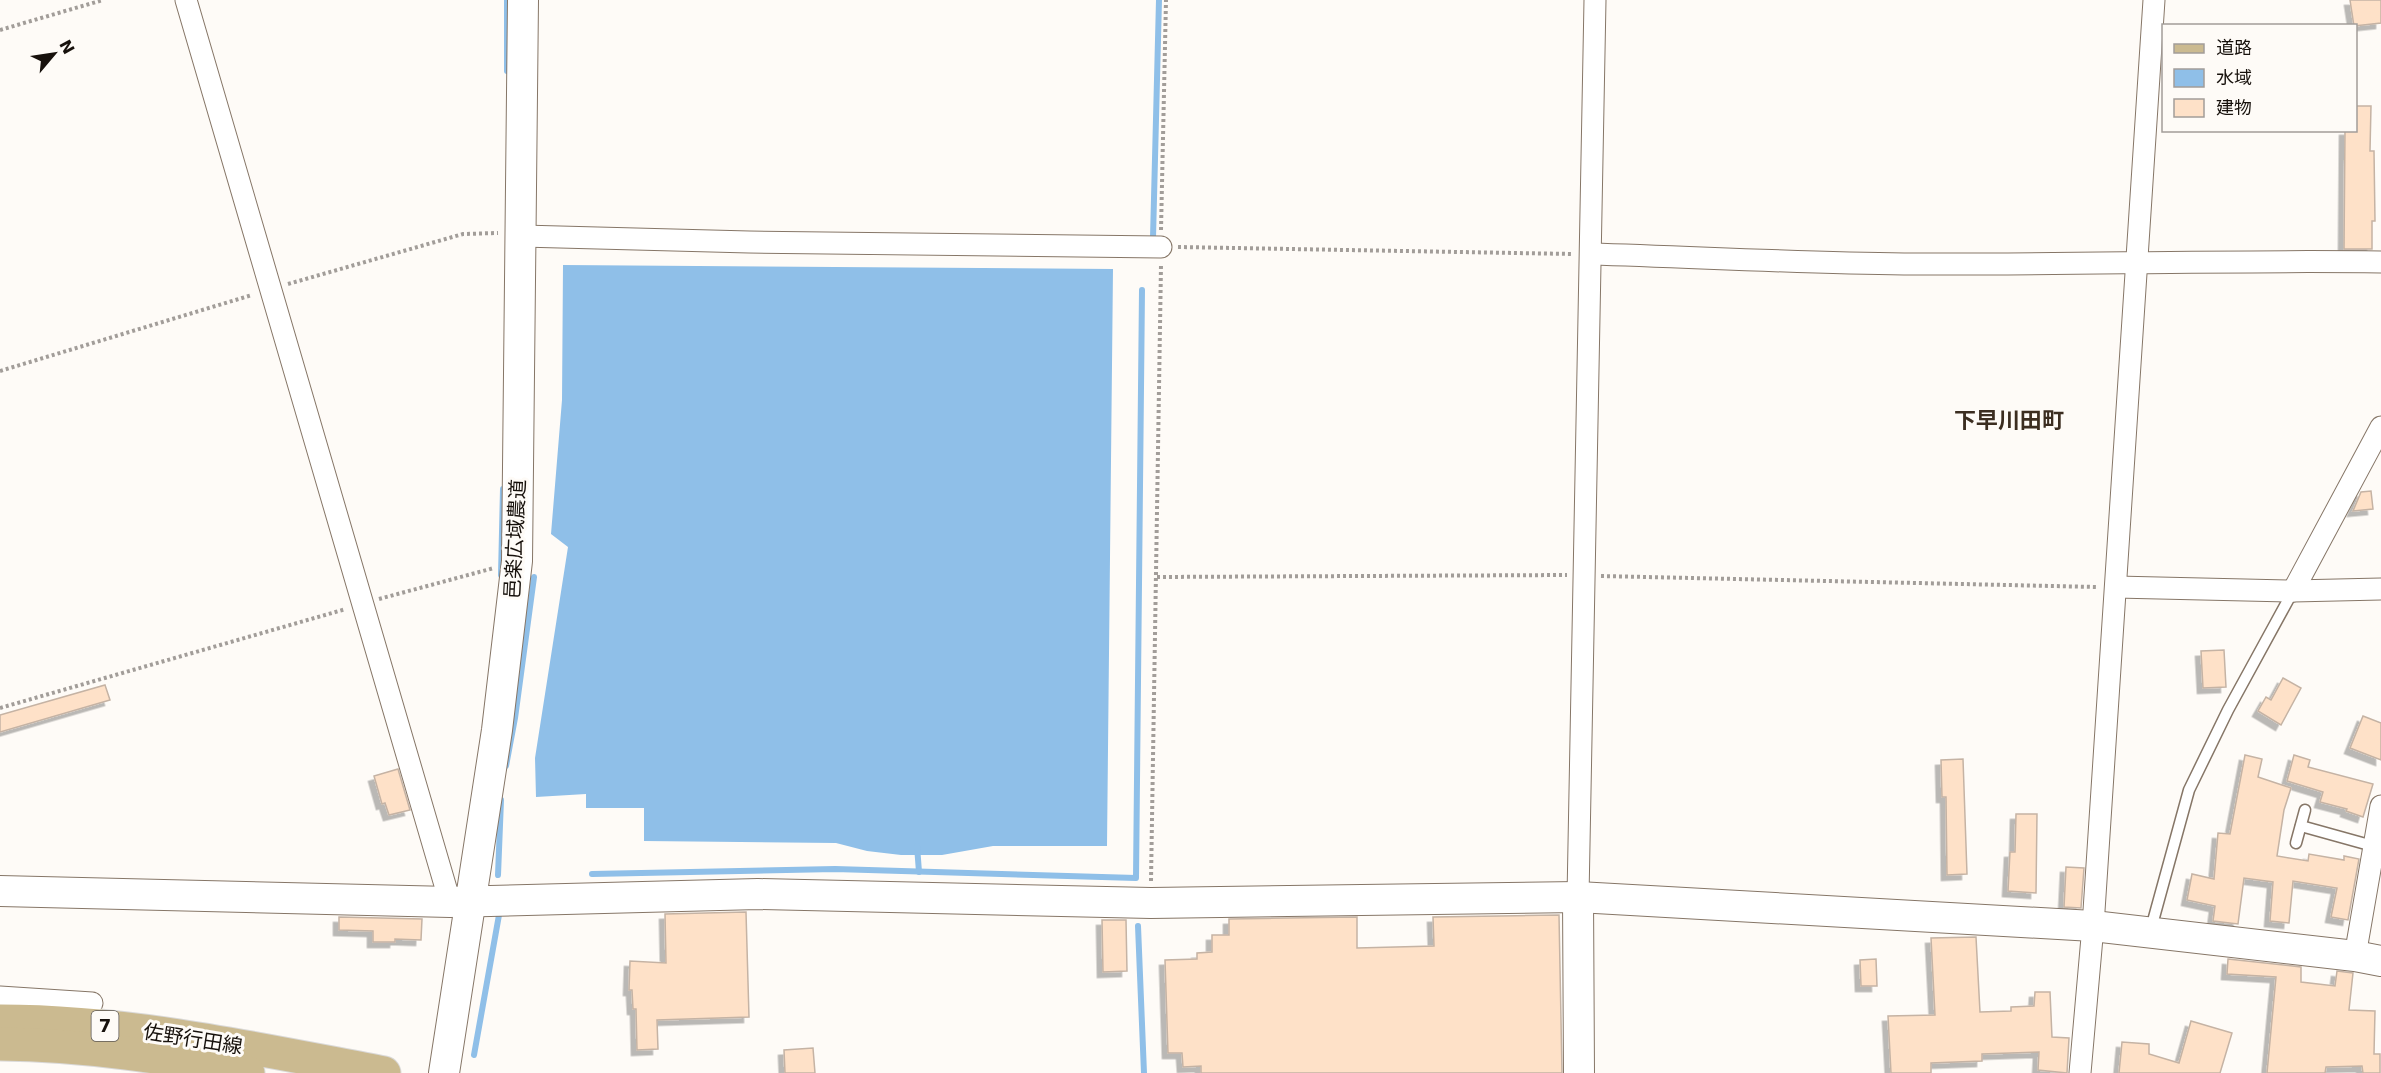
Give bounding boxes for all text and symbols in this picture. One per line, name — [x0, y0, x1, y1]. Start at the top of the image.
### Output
north arrow — [24, 24, 84, 84]
legend — [2162, 24, 2357, 132]
text: N — [55, 37, 78, 57]
text: 道路 — [2216, 37, 2252, 58]
text: 水域 — [2216, 67, 2252, 88]
text: 建物 — [2216, 97, 2252, 118]
district label: 下早川田町 — [1954, 408, 2064, 433]
street label: 邑楽広域農道 — [500, 478, 530, 600]
road number: 7 — [92, 1011, 118, 1041]
street label: 佐野行田線 — [142, 1019, 244, 1059]

